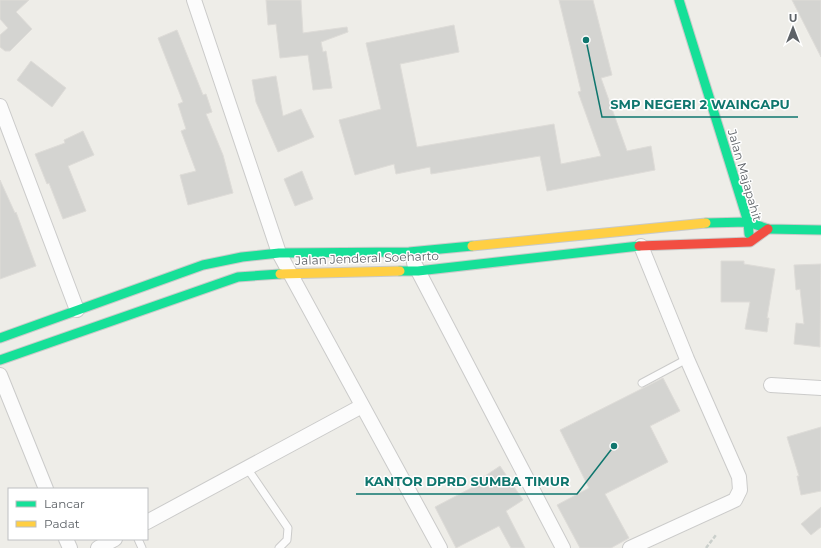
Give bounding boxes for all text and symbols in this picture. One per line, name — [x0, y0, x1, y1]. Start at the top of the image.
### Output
north arrow — [773, 8, 813, 48]
text: U — [789, 11, 797, 25]
callout: SMP NEGERI 2 WAINGAPU — [602, 92, 798, 117]
text: SMP NEGERI 2 WAINGAPU — [610, 96, 790, 112]
street label: Jalan Majapahit — [724, 126, 765, 223]
street label: Jalan Jenderal Soeharto — [294, 248, 439, 268]
callout: KANTOR DPRD SUMBA TIMUR — [356, 469, 577, 494]
text: KANTOR DPRD SUMBA TIMUR — [365, 473, 570, 489]
legend — [8, 488, 148, 540]
text: Lancar — [44, 496, 85, 511]
text: Padat — [44, 516, 80, 531]

